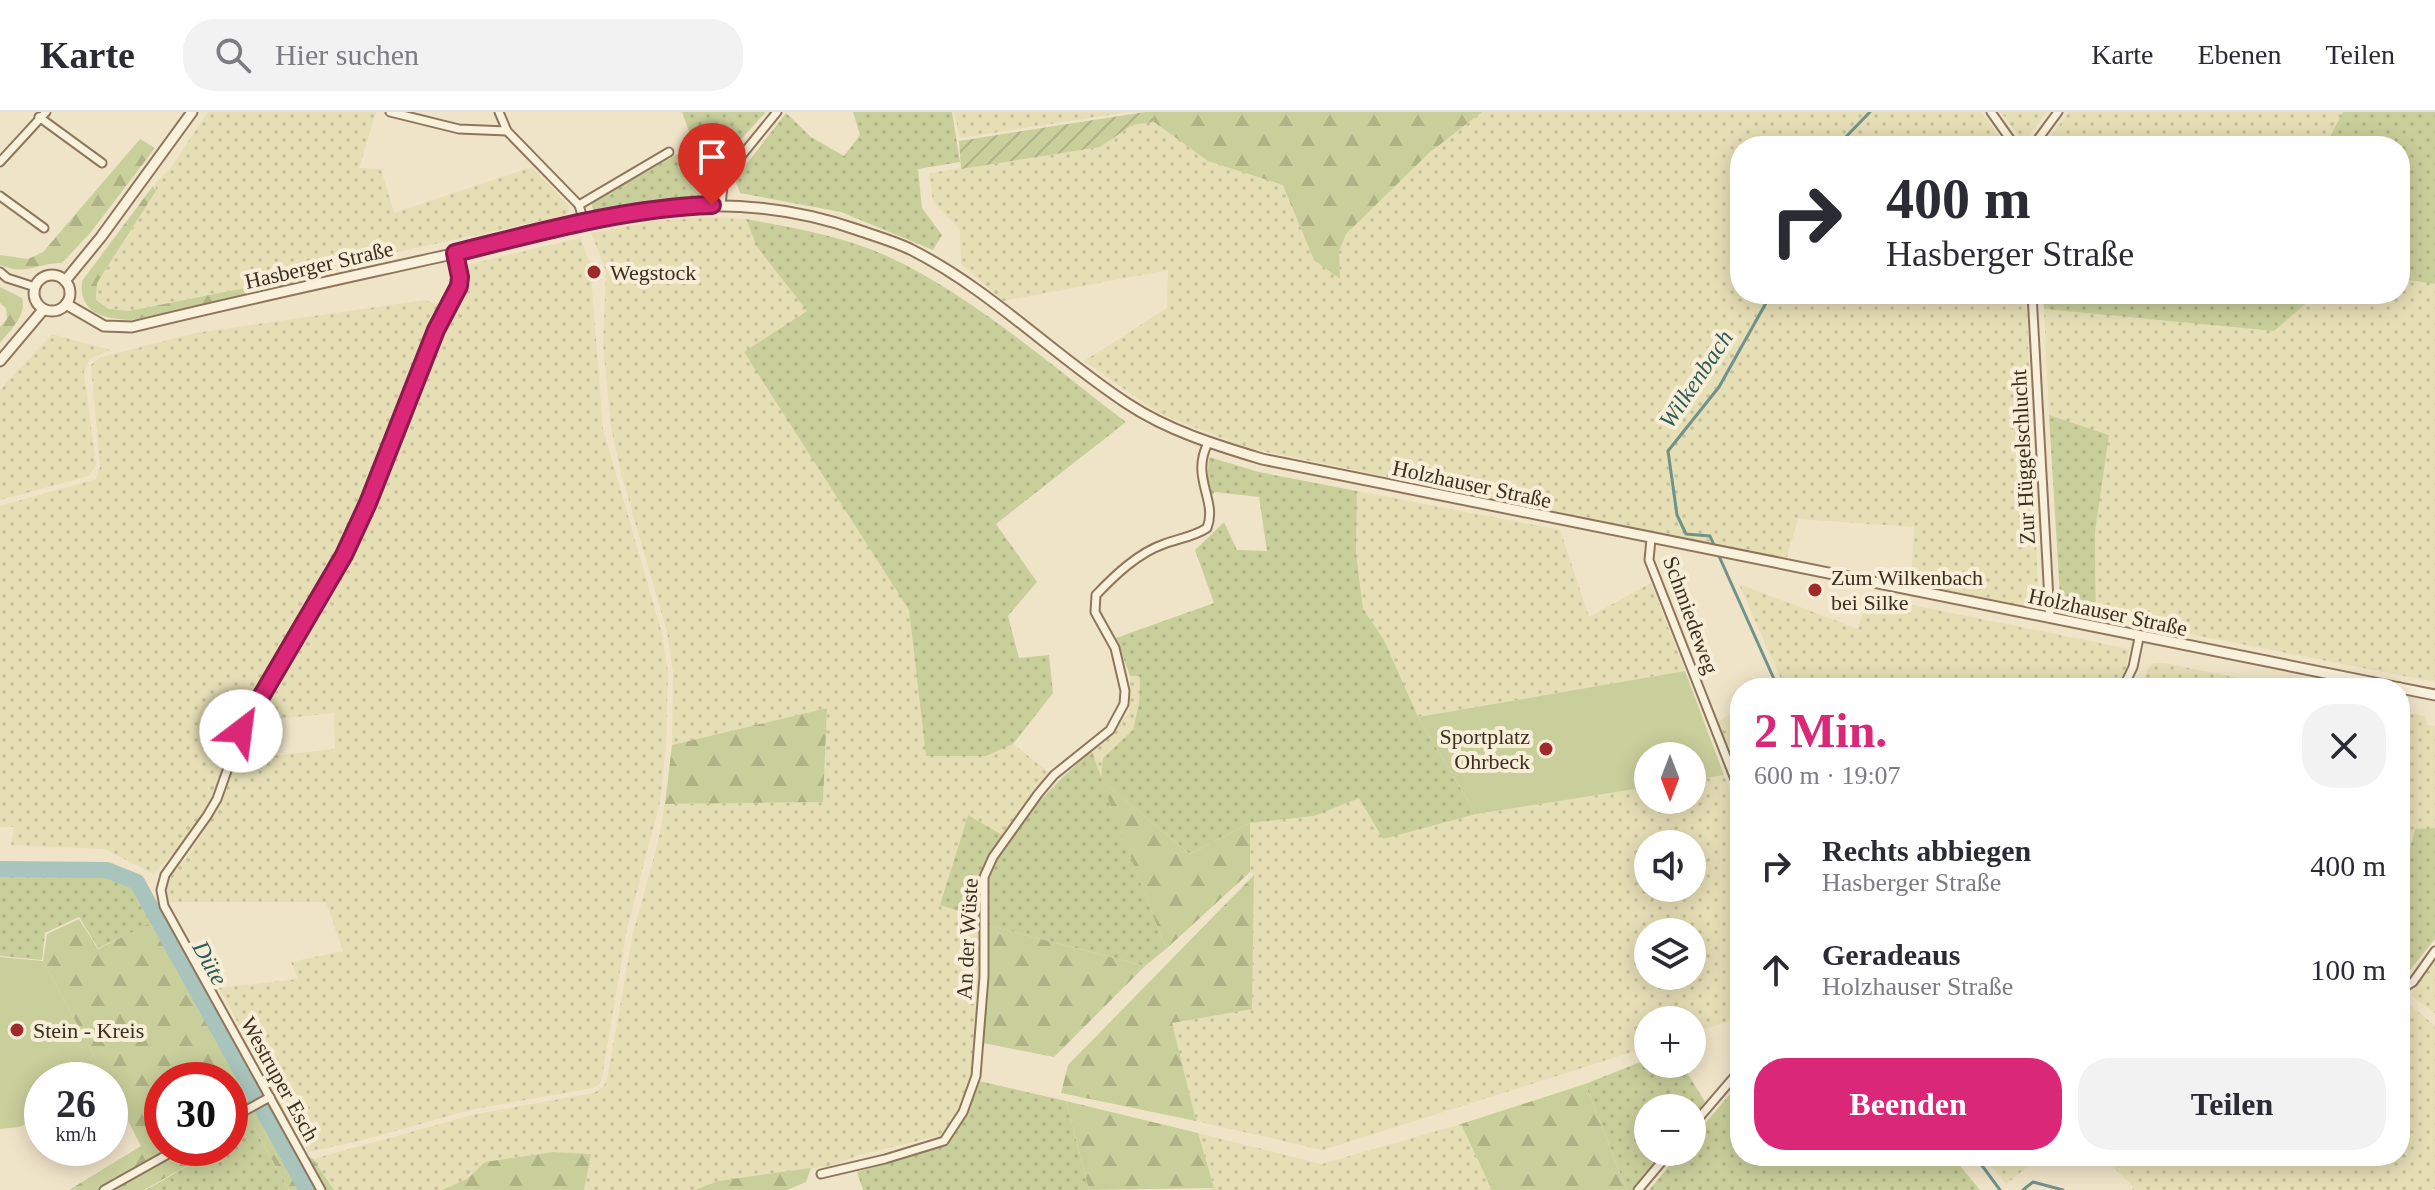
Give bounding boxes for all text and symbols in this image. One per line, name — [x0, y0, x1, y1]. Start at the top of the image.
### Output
search box — [183, 19, 743, 91]
icon: search — [211, 33, 255, 77]
text: Karte — [40, 34, 135, 76]
text: Hier suchen — [275, 38, 419, 71]
text: Karte — [2091, 39, 2153, 70]
text: Ebenen — [2197, 39, 2281, 70]
text: Teilen — [2325, 39, 2395, 70]
pin — [678, 123, 746, 205]
icon: arrive — [690, 135, 734, 179]
icon: right — [1754, 168, 1858, 272]
text: 400 m — [1886, 168, 2031, 230]
text: Hasberger Straße — [1886, 234, 2134, 274]
street label: Hasberger Straße — [242, 236, 396, 294]
place label: Wegstock — [610, 260, 696, 285]
marker: Wegstock — [585, 263, 603, 281]
water label: Wilkenbach — [1654, 325, 1738, 433]
street label: Zur Hüggelschlucht — [2006, 369, 2040, 545]
street label: Holzhauser Straße — [1390, 455, 1554, 513]
street label: Schmiedeweg — [1658, 553, 1724, 677]
place label: Zum Wilkenbach bei Silke — [1831, 565, 1983, 615]
marker: Zum Wilkenbach bei Silke — [1806, 581, 1824, 599]
street label: Holzhauser Straße — [2026, 583, 2190, 641]
position arrow — [199, 689, 283, 773]
text: 2 Min. — [1754, 704, 1887, 757]
button: close — [2302, 704, 2386, 788]
place label: Sportplatz Ohrbeck — [1440, 724, 1530, 774]
marker: Sportplatz Ohrbeck — [1537, 740, 1555, 758]
north arrow — [1634, 742, 1706, 814]
map controls — [1634, 742, 1706, 1166]
text: 600 m · 19:07 — [1754, 761, 1901, 790]
button: sound — [1634, 830, 1706, 902]
text: Rechts abbiegen — [1822, 834, 2031, 867]
icon: right — [1754, 844, 1798, 888]
text: 400 m — [2310, 849, 2386, 882]
text: Hasberger Straße — [1822, 868, 2001, 897]
street label: An der Wüste — [951, 878, 983, 1000]
button: layers — [1634, 918, 1706, 990]
water label: Düte — [187, 935, 233, 990]
text: Geradeaus — [1822, 938, 1960, 971]
icon: ahead — [1754, 948, 1798, 992]
text: 100 m — [2310, 953, 2386, 986]
text: Holzhauser Straße — [1822, 972, 2013, 1001]
button: + — [1634, 1006, 1706, 1078]
street label: Westruper Esch — [236, 1013, 324, 1145]
place label: Stein - Kreis — [33, 1018, 144, 1043]
marker: Stein - Kreis — [8, 1021, 26, 1039]
button: Beenden — [1754, 1058, 2062, 1150]
button: Teilen — [2078, 1058, 2386, 1150]
speed limit sign: 30 — [144, 1062, 248, 1166]
text: 26 — [56, 1081, 96, 1126]
button: − — [1634, 1094, 1706, 1166]
text: km/h — [55, 1123, 97, 1145]

